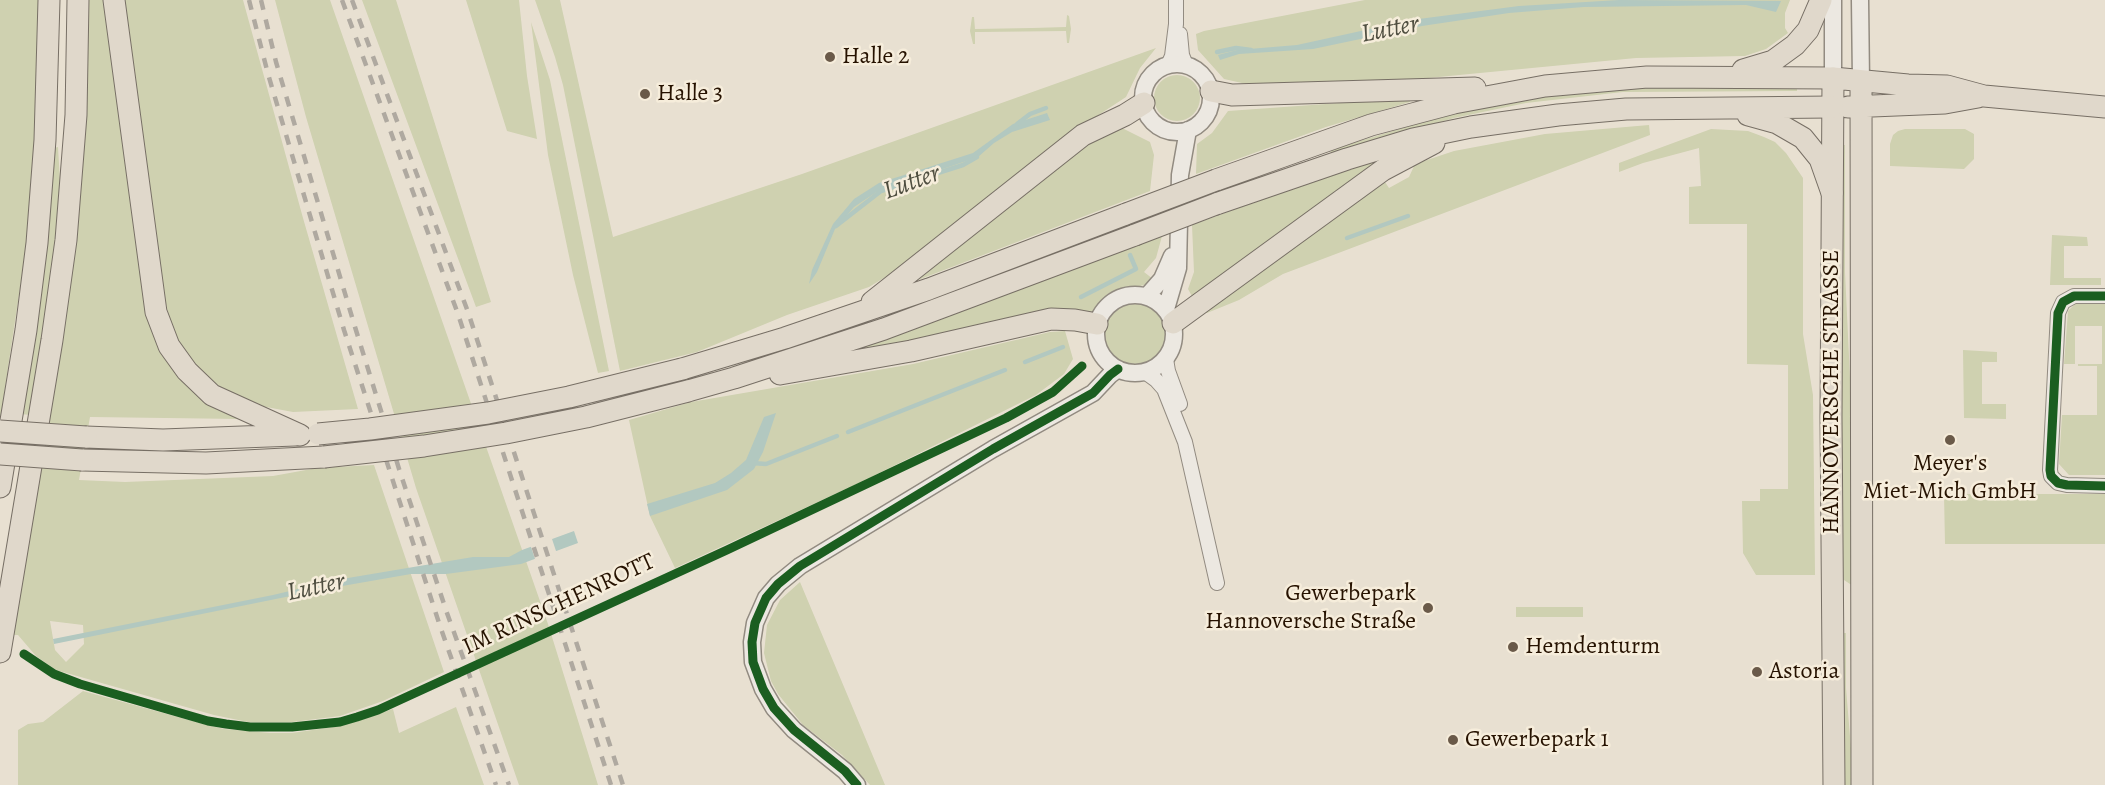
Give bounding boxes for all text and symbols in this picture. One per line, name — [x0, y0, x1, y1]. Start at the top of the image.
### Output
water label: Lutter — [1358, 9, 1422, 51]
place label: Halle 2 — [842, 43, 909, 71]
marker: Halle 2 — [823, 50, 837, 64]
place label: Halle 3 — [657, 80, 723, 108]
marker: Halle 3 — [638, 87, 652, 101]
water label: Lutter — [879, 158, 945, 208]
street label: HANNOVERSCHE STRASSE — [1818, 250, 1846, 534]
marker: Meyer's Miet-Mich GmbH — [1943, 433, 1957, 447]
place label: Meyer's Miet-Mich GmbH — [1863, 450, 2037, 506]
street label: IM RINSCHENROTT — [458, 548, 660, 662]
water label: Lutter — [284, 567, 348, 609]
place label: Gewerbepark Hannoversche Straße — [1205, 580, 1416, 636]
marker: Gewerbepark Hannoversche Straße — [1421, 601, 1435, 615]
place label: Hemdenturm — [1525, 633, 1660, 661]
marker: Hemdenturm — [1506, 640, 1520, 654]
place label: Astoria — [1769, 658, 1840, 686]
marker: Astoria — [1750, 665, 1764, 679]
place label: Gewerbepark 1 — [1465, 726, 1609, 754]
marker: Gewerbepark 1 — [1446, 733, 1460, 747]

